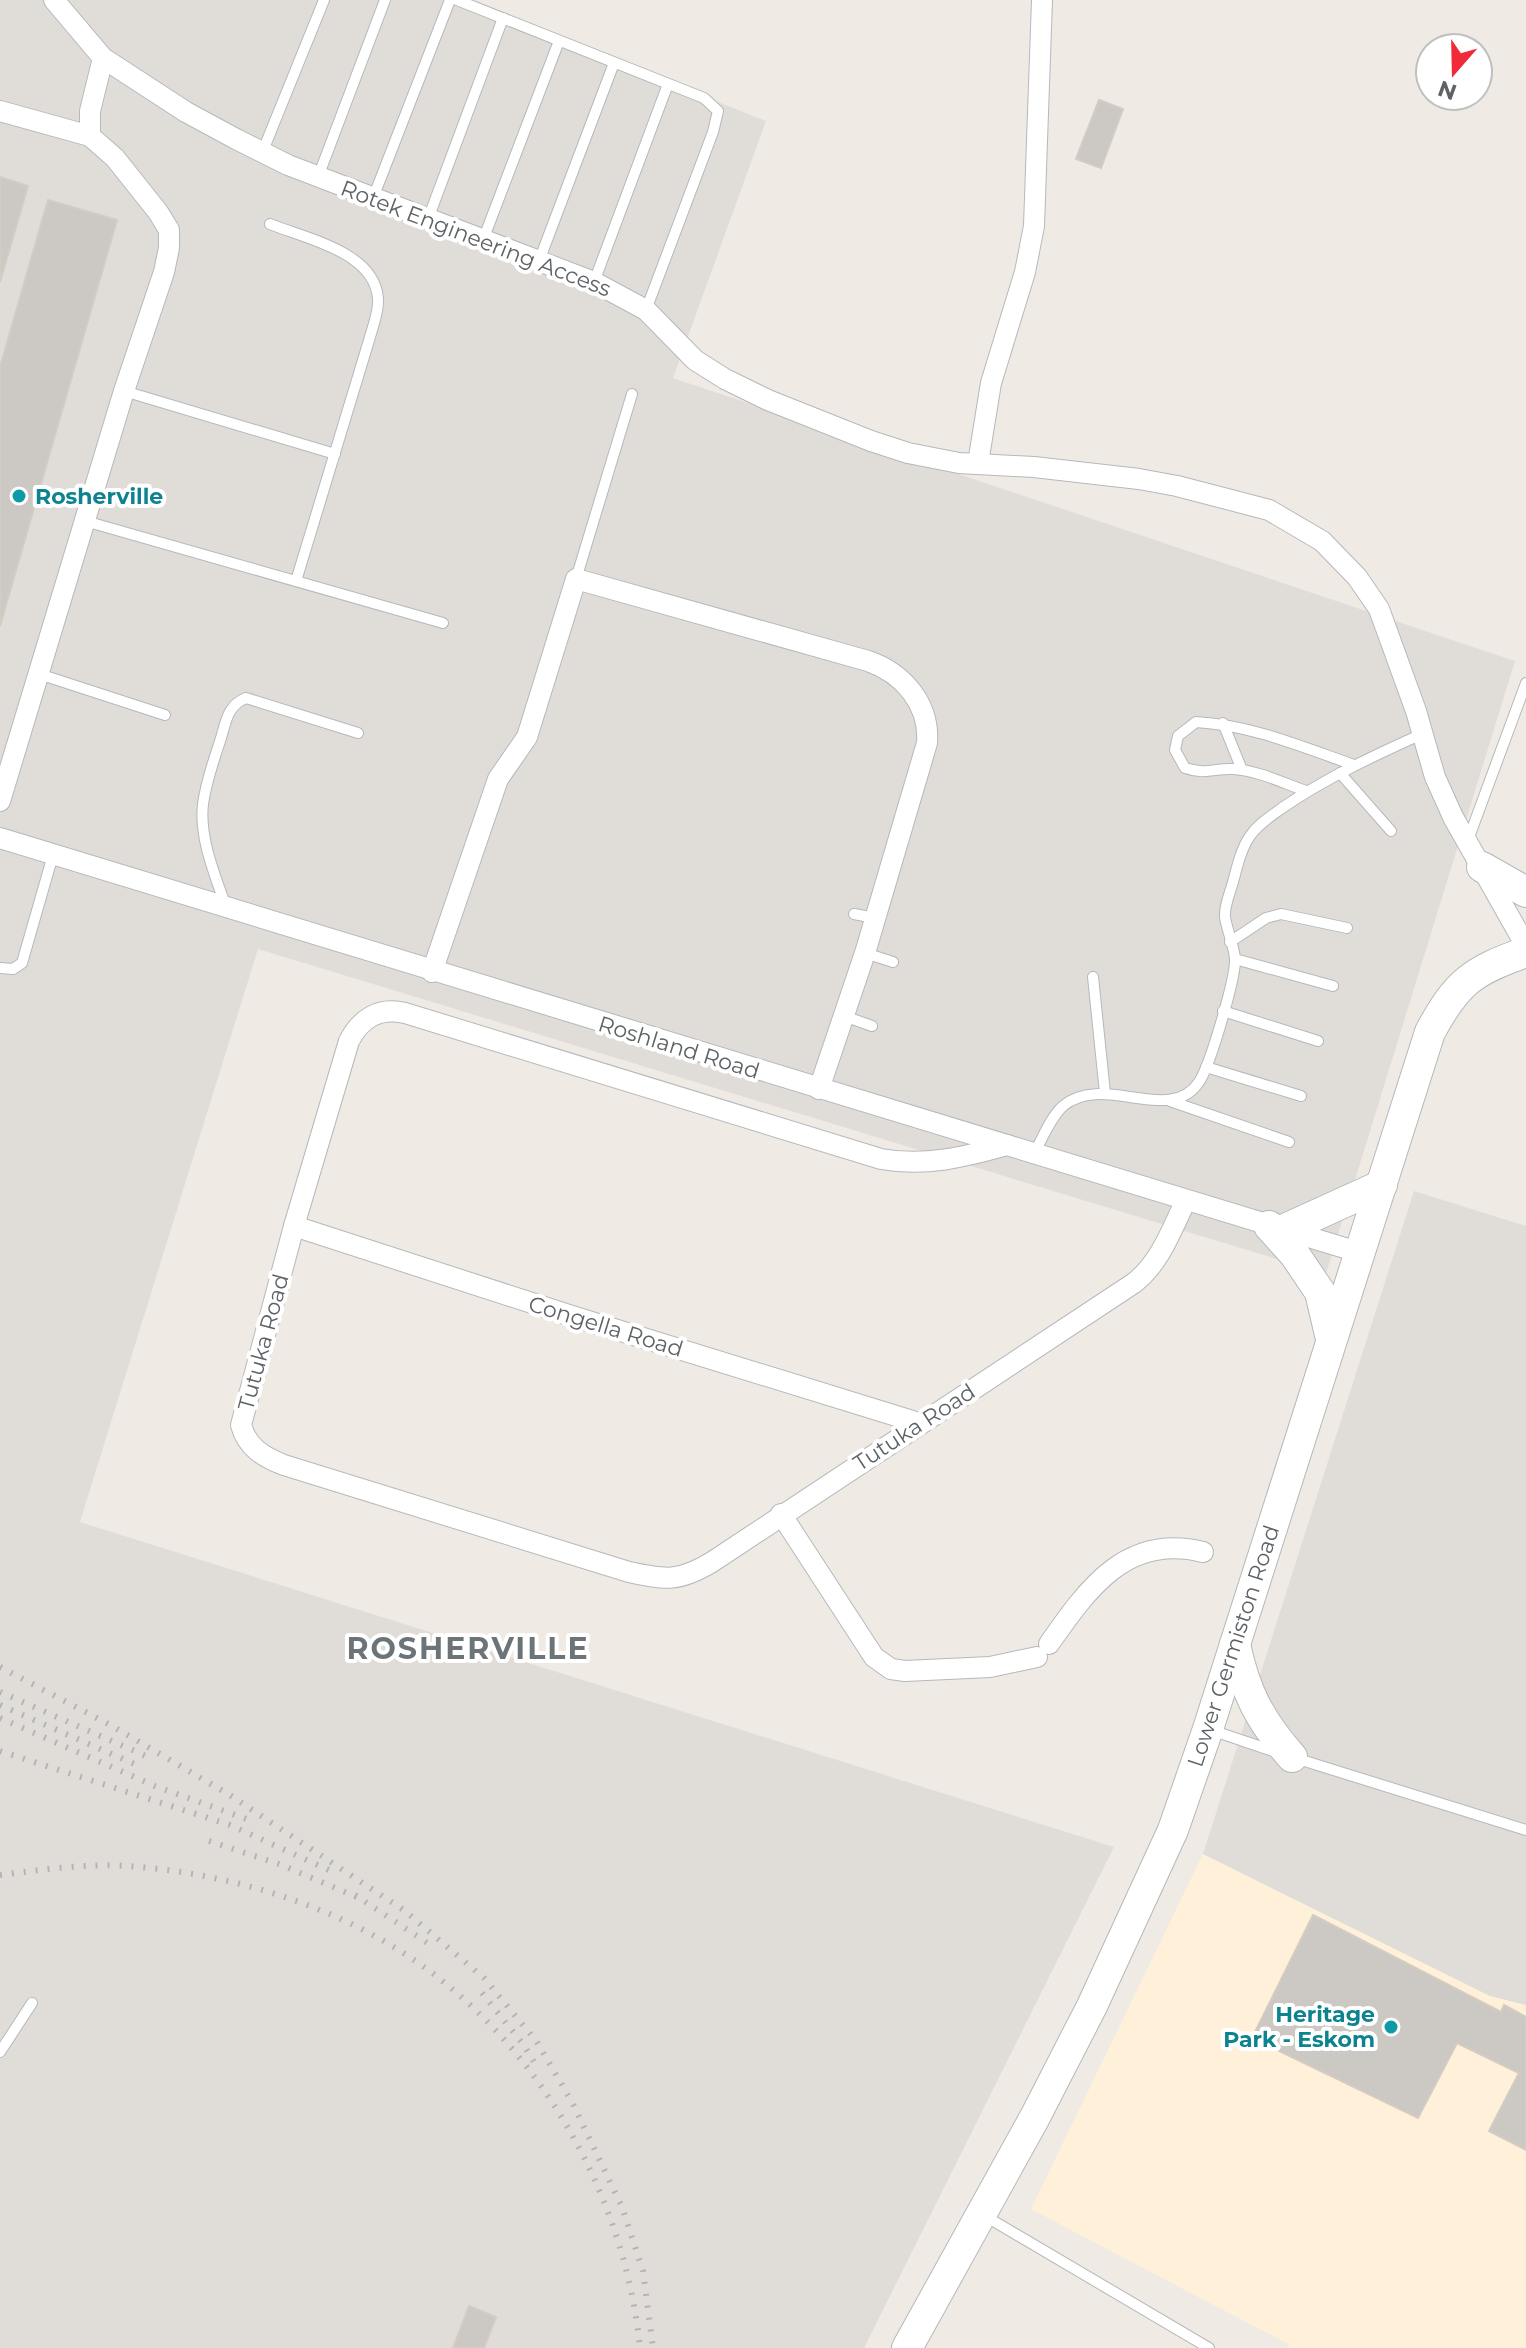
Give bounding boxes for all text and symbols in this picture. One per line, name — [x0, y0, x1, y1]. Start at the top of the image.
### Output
north arrow — [1414, 32, 1494, 112]
text: N — [1434, 75, 1460, 106]
street label: Rotek Engineering Access — [337, 174, 615, 303]
place label: Rosherville — [35, 483, 163, 510]
marker: Rosherville — [10, 487, 28, 505]
street label: Roshland Road — [595, 1010, 763, 1085]
street label: Tutuka Road — [232, 1271, 295, 1413]
street label: Congella Road — [525, 1290, 686, 1363]
street label: Tutuka Road — [848, 1378, 980, 1477]
street label: Lower Germiston Road — [1182, 1522, 1285, 1770]
district label: ROSHERVILLE — [346, 1630, 590, 1667]
place label: Heritage Park - Eskom — [1223, 2001, 1375, 2053]
marker: Heritage Park - Eskom — [1382, 2018, 1400, 2036]

